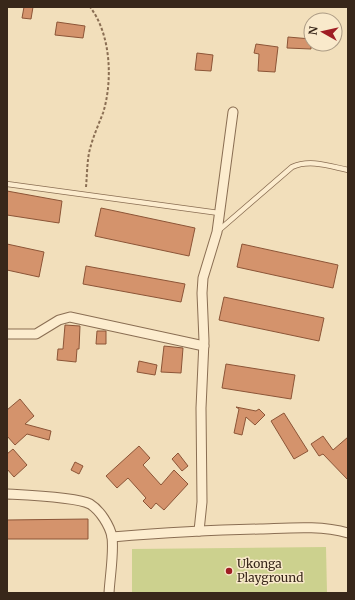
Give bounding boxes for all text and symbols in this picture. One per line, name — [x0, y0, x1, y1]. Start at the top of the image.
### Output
north arrow — [303, 12, 343, 52]
text: N — [306, 25, 321, 36]
place label: Ukonga Playground — [237, 556, 303, 585]
marker: Ukonga Playground — [224, 566, 234, 576]

